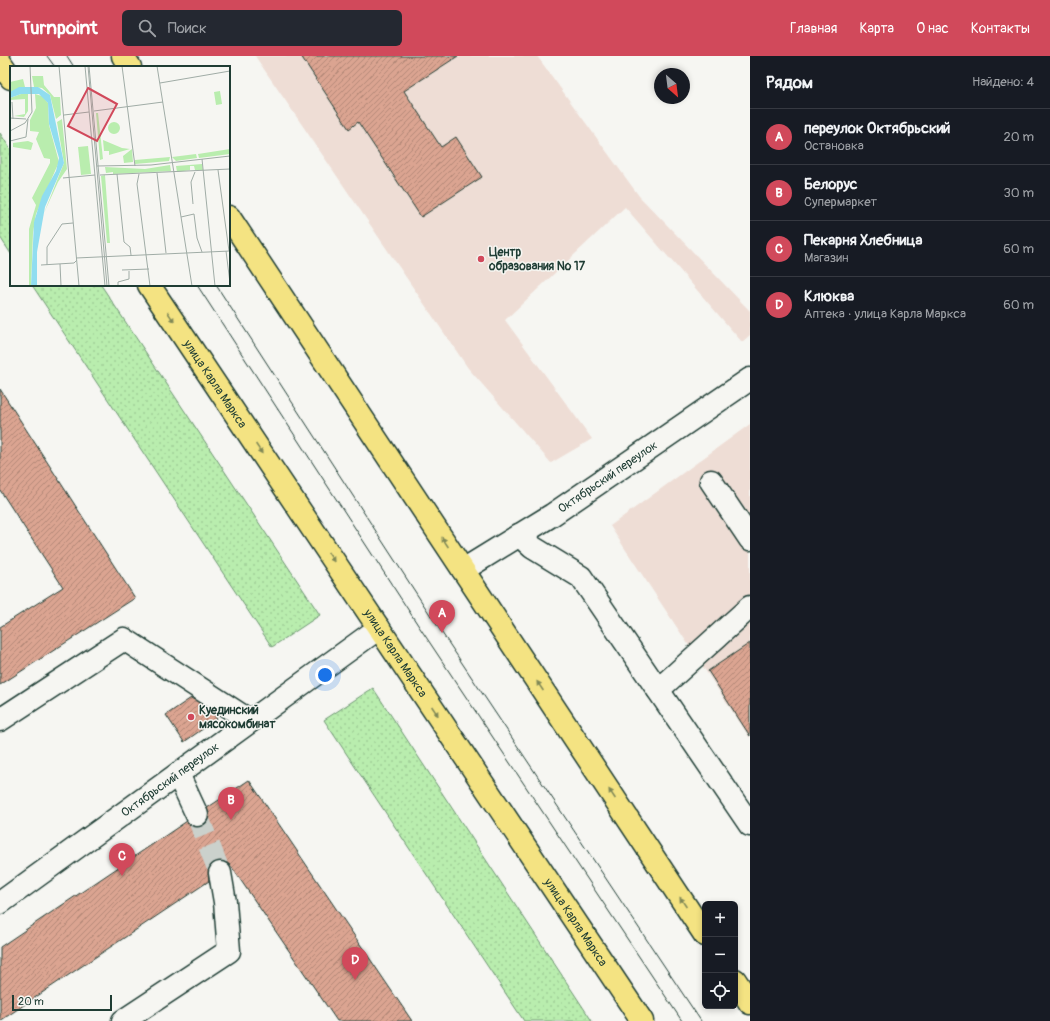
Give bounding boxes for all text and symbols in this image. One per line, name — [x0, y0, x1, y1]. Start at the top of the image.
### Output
search box — [122, 10, 402, 46]
text: Turnpoint — [20, 16, 98, 40]
icon: search — [136, 17, 158, 39]
text: Поиск — [168, 19, 207, 38]
text: Главная — [790, 20, 837, 37]
text: Карта — [859, 20, 894, 37]
text: О нас — [916, 20, 949, 37]
text: Контакты — [971, 20, 1030, 37]
inset map — [10, 66, 230, 286]
north arrow — [654, 68, 690, 104]
text: Рядом — [766, 72, 813, 93]
text: Найдено: 4 — [972, 74, 1034, 90]
text: переулок Октябрьский — [804, 119, 951, 138]
text: A — [775, 129, 783, 145]
text: 20 m — [1003, 129, 1034, 145]
text: Остановка — [804, 138, 864, 154]
text: Белорус — [804, 175, 857, 194]
text: B — [775, 185, 783, 201]
text: 30 m — [1004, 185, 1034, 201]
text: Супермаркет — [804, 194, 877, 210]
text: Пекарня Хлебница — [804, 231, 922, 250]
text: C — [775, 241, 783, 257]
text: 60 m — [1003, 241, 1034, 257]
place label: Центр образования № 17 — [488, 245, 586, 274]
text: Магазин — [804, 250, 848, 266]
marker: Центр образования № 17 — [476, 254, 486, 264]
text: Клюква — [804, 287, 854, 306]
text: D — [775, 297, 783, 313]
text: 60 m — [1003, 297, 1034, 313]
text: Аптека · улица Карла Маркса — [804, 306, 966, 322]
one-way arrow — [167, 312, 175, 323]
street label: улица Карла Маркса — [179, 336, 250, 431]
street label: Октябрьский переулок — [555, 438, 660, 517]
one-way arrow — [255, 444, 263, 454]
one-way arrow — [441, 537, 449, 547]
one-way arrow — [327, 552, 335, 562]
pin: A — [429, 600, 455, 633]
street label: улица Карла Маркса — [360, 606, 430, 701]
your location — [315, 665, 335, 685]
one-way arrow — [536, 680, 544, 691]
place label: Куединский мясокомбинат — [199, 703, 276, 732]
one-way arrow — [431, 706, 439, 717]
marker: Куединский мясокомбинат — [186, 712, 196, 722]
street label: Октябрьский переулок — [118, 740, 222, 821]
pin: B — [218, 787, 244, 820]
one-way arrow — [608, 789, 616, 799]
pin: C — [109, 843, 135, 876]
street label: улица Карла Маркса — [540, 875, 611, 970]
one-way arrow — [680, 897, 687, 908]
map controls — [702, 901, 738, 1009]
button: + — [702, 901, 738, 937]
button: − — [702, 937, 738, 973]
pin: D — [342, 947, 368, 980]
button: locate — [702, 973, 738, 1009]
scale bar — [12, 993, 112, 1012]
text: 20 m — [18, 995, 44, 1008]

